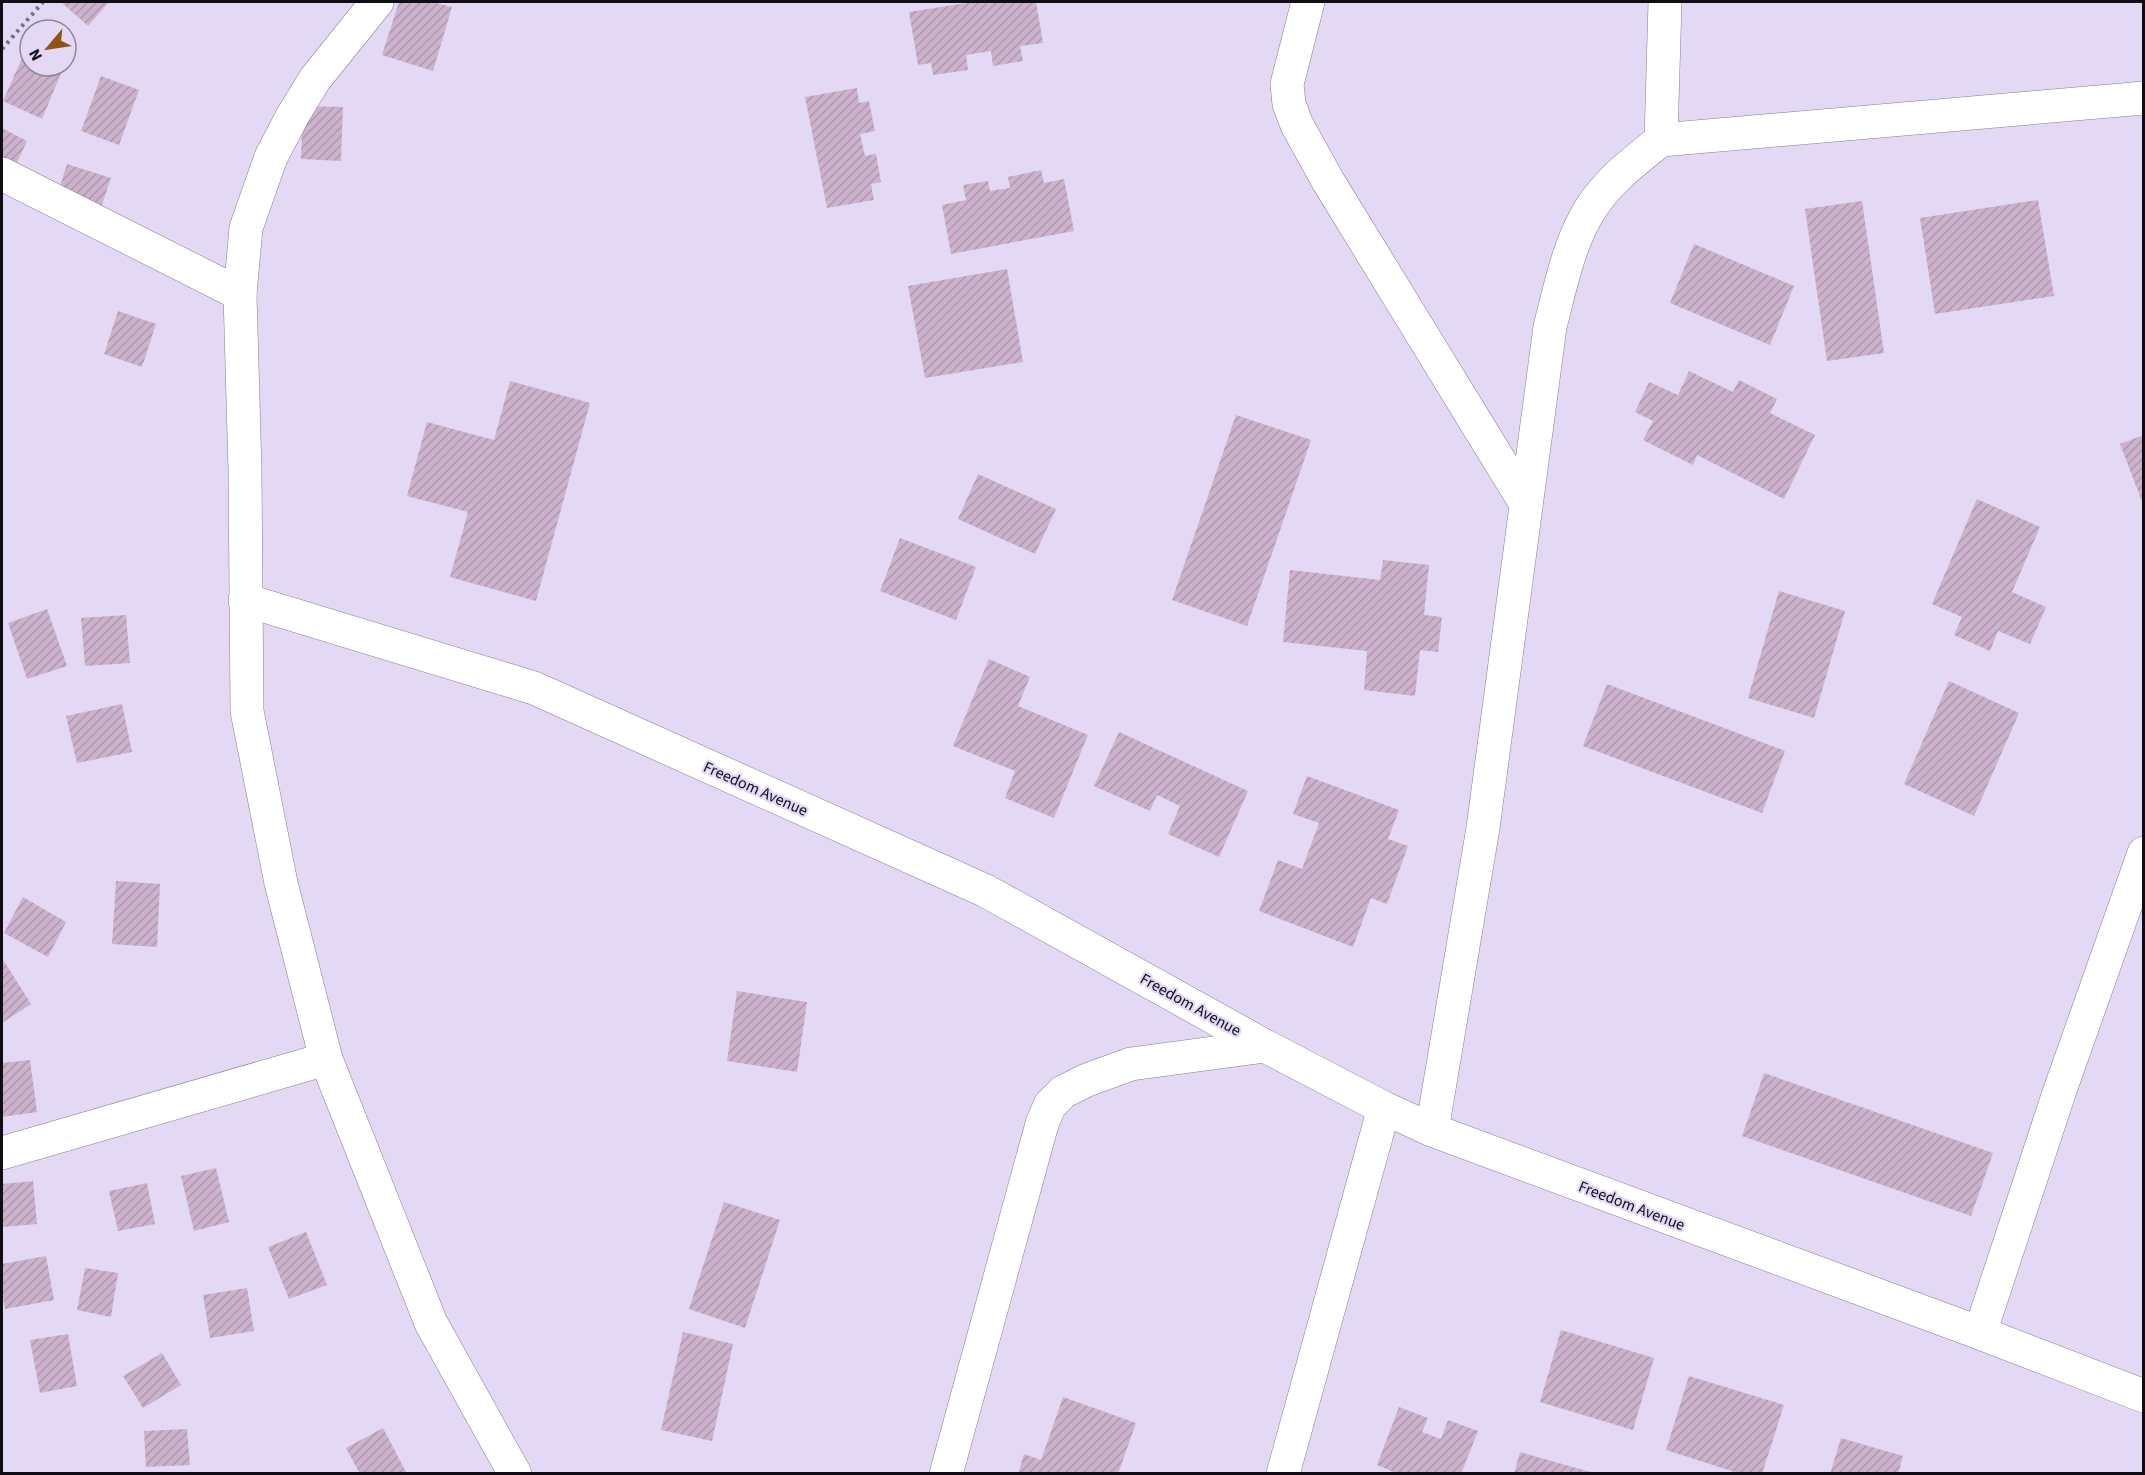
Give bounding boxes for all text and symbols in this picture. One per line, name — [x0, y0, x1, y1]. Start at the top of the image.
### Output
north arrow — [18, 18, 78, 78]
text: N — [24, 45, 48, 65]
street label: Freedom Avenue — [700, 756, 811, 822]
street label: Freedom Avenue — [1136, 968, 1245, 1042]
street label: Freedom Avenue — [1575, 1176, 1688, 1236]

